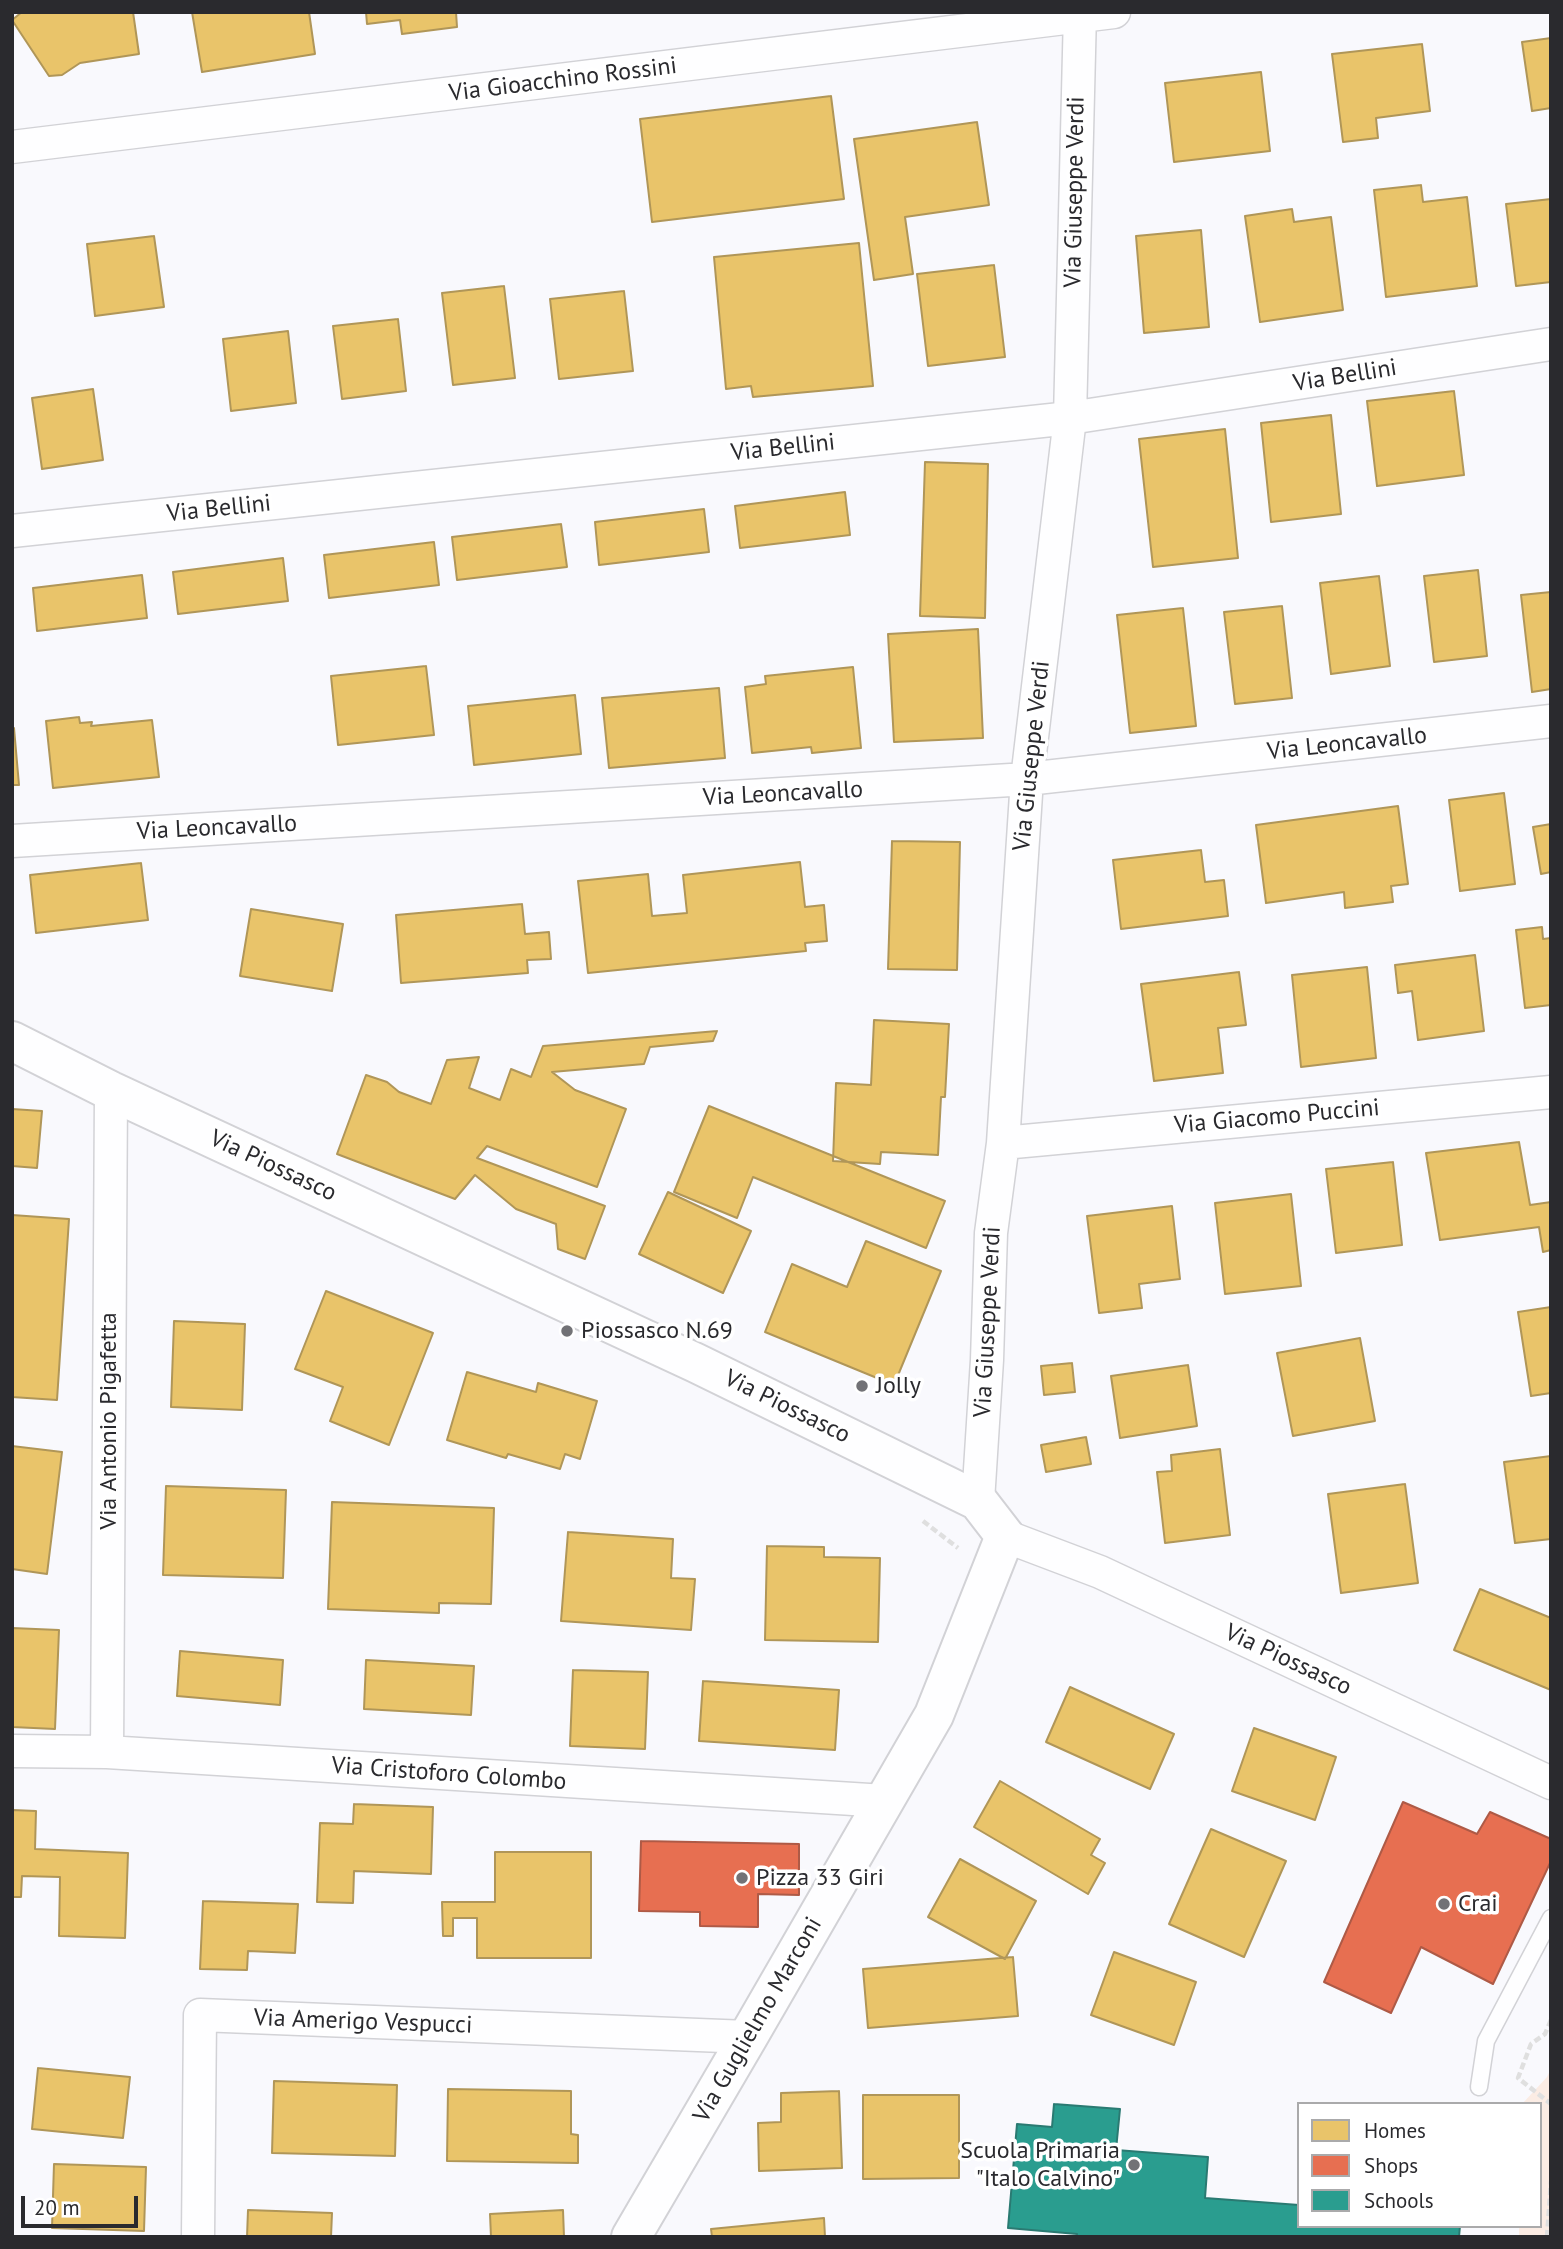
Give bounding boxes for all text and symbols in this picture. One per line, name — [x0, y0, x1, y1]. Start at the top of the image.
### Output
street label: Via Gioacchino Rossini — [447, 52, 679, 108]
street label: Via Giuseppe Verdi — [1059, 96, 1091, 288]
street label: Via Bellini — [1291, 354, 1399, 398]
street label: Via Bellini — [729, 428, 837, 468]
street label: Via Bellini — [165, 489, 273, 529]
street label: Via Giuseppe Verdi — [1008, 659, 1056, 853]
street label: Via Leoncavallo — [1266, 721, 1428, 767]
street label: Via Leoncavallo — [702, 775, 864, 813]
street label: Via Leoncavallo — [136, 809, 298, 847]
street label: Via Giacomo Puccini — [1173, 1094, 1381, 1140]
street label: Via Piossasco — [205, 1124, 341, 1208]
street label: Via Giuseppe Verdi — [969, 1226, 1007, 1418]
street label: Via Antonio Pigafetta — [95, 1312, 123, 1530]
place label: Piossasco N.69 — [581, 1317, 733, 1345]
marker: Piossasco N.69 — [559, 1323, 575, 1339]
street label: Via Piossasco — [719, 1364, 855, 1450]
place label: Jolly — [876, 1372, 921, 1400]
marker: Jolly — [854, 1378, 870, 1394]
street label: Via Piossasco — [1220, 1618, 1356, 1702]
street label: Via Cristoforo Colombo — [331, 1751, 567, 1797]
place label: Pizza 33 Giri — [756, 1864, 884, 1892]
marker: Pizza 33 Giri — [734, 1870, 750, 1886]
place label: Crai — [1458, 1890, 1498, 1918]
marker: Crai — [1436, 1896, 1452, 1912]
street label: Via Guglielmo Marconi — [688, 1912, 828, 2128]
street label: Via Amerigo Vespucci — [253, 2004, 473, 2040]
legend — [1297, 2102, 1542, 2228]
text: Homes — [1364, 2117, 1426, 2144]
place label: Scuola Primaria "Italo Calvino" — [960, 2137, 1120, 2193]
text: Shops — [1364, 2152, 1418, 2179]
marker: Scuola Primaria "Italo Calvino" — [1126, 2157, 1142, 2173]
scale bar — [24, 2182, 142, 2226]
text: Schools — [1364, 2187, 1434, 2214]
text: 20 m — [34, 2194, 80, 2221]

